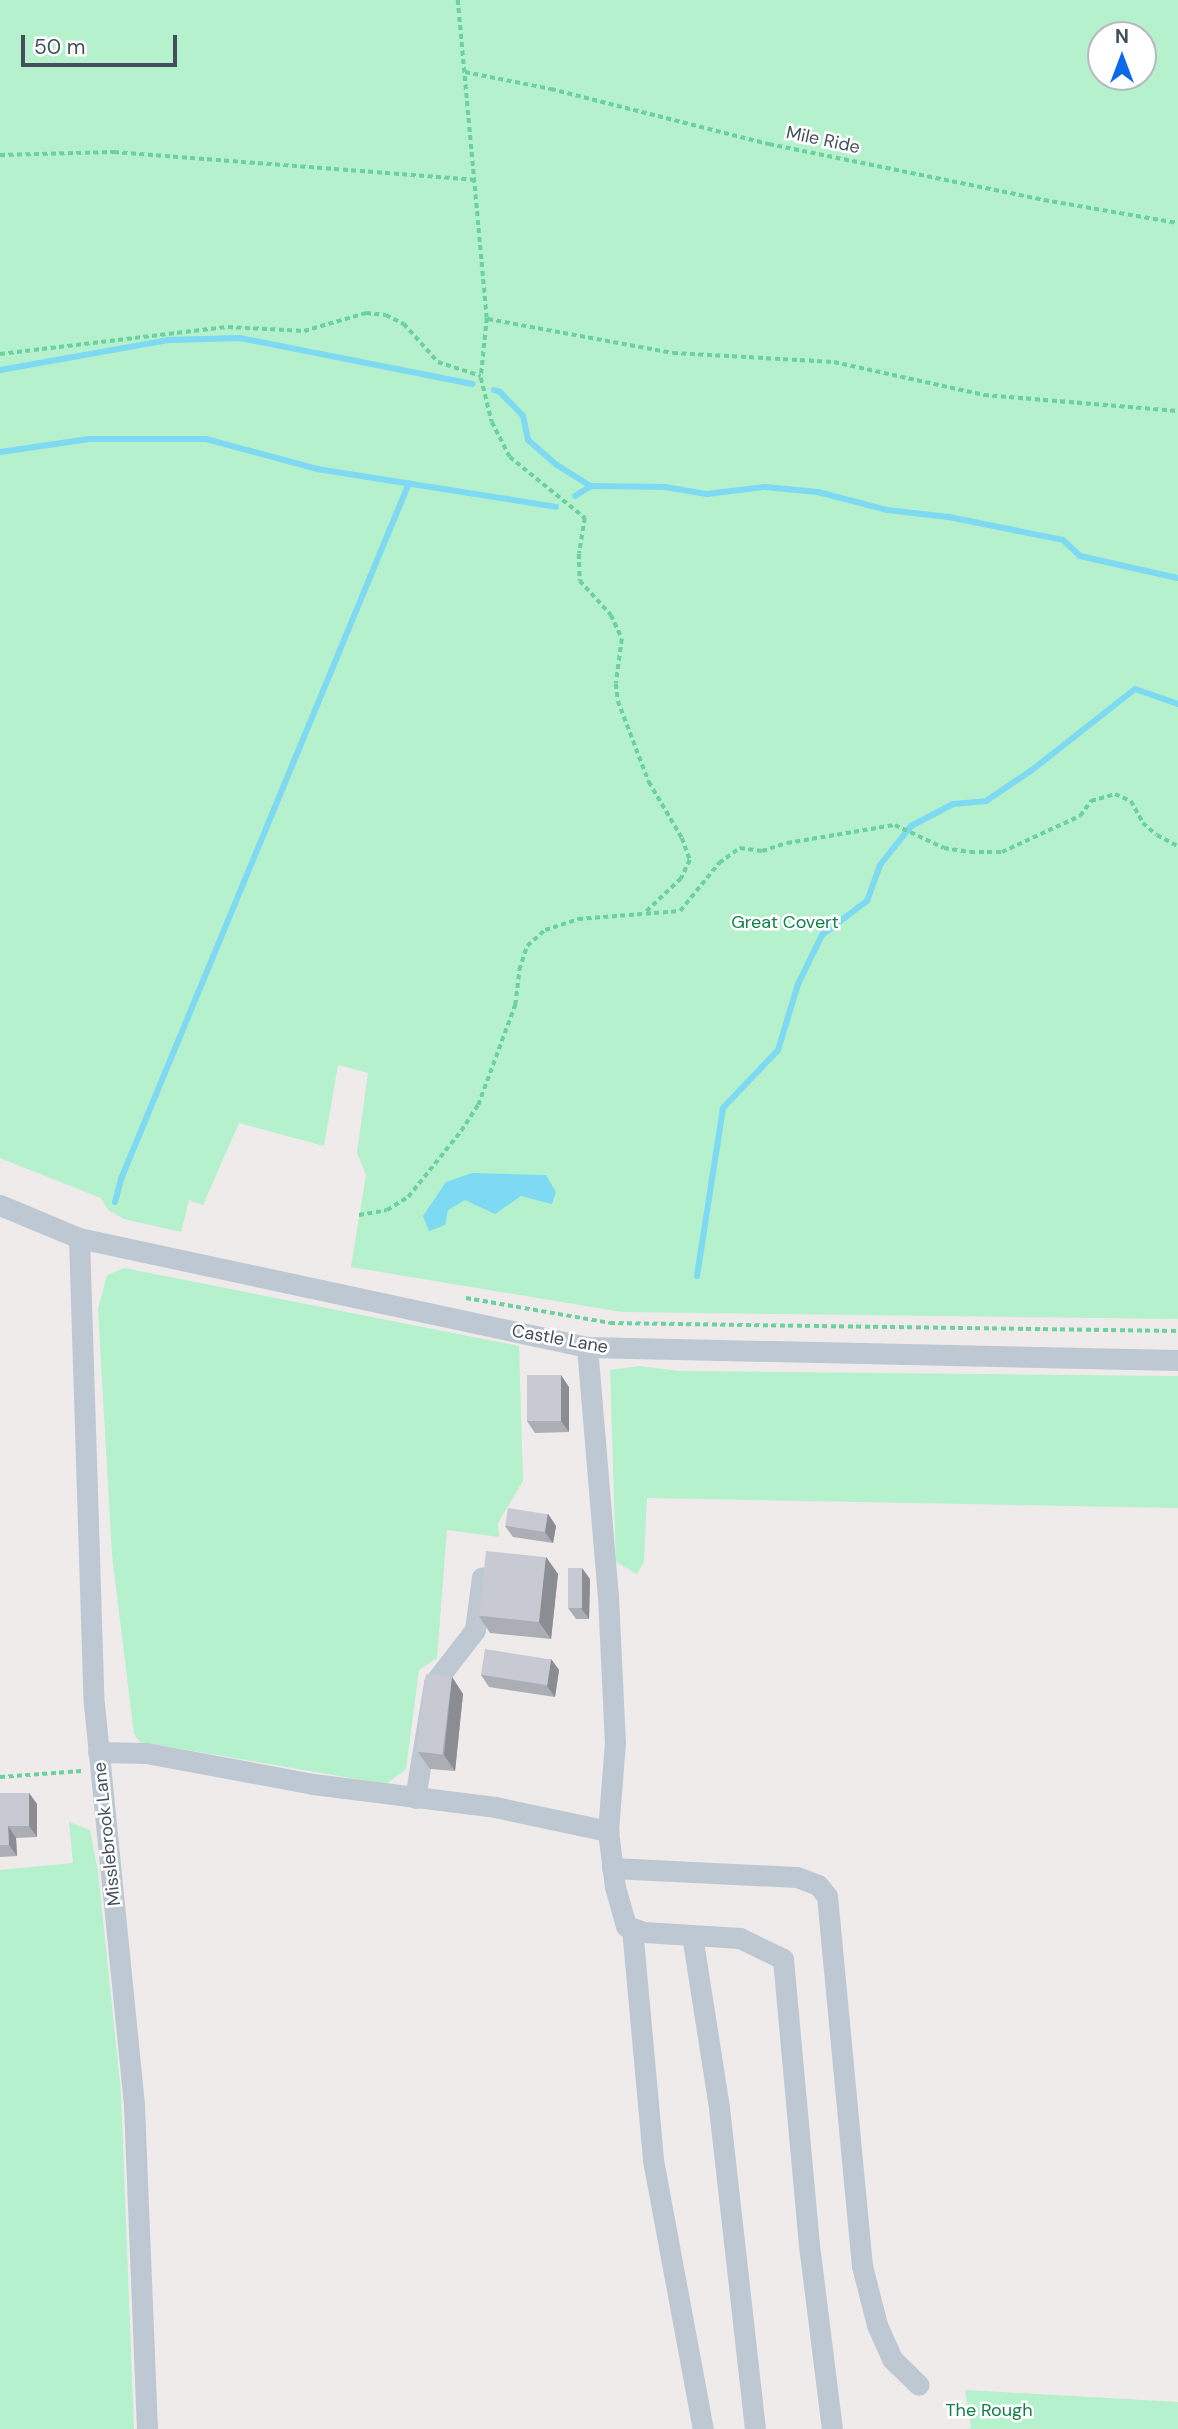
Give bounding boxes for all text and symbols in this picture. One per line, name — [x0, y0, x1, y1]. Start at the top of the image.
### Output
scale bar — [24, 21, 180, 65]
north arrow — [1087, 21, 1157, 91]
text: N — [1115, 24, 1129, 49]
text: 50 m — [34, 33, 85, 61]
street label: Mile Ride — [784, 122, 862, 158]
park label: Great Covert — [731, 911, 839, 933]
street label: Castle Lane — [510, 1320, 610, 1358]
street label: Misslebrook Lane — [89, 1761, 125, 1907]
park label: The Rough — [946, 2399, 1032, 2421]

